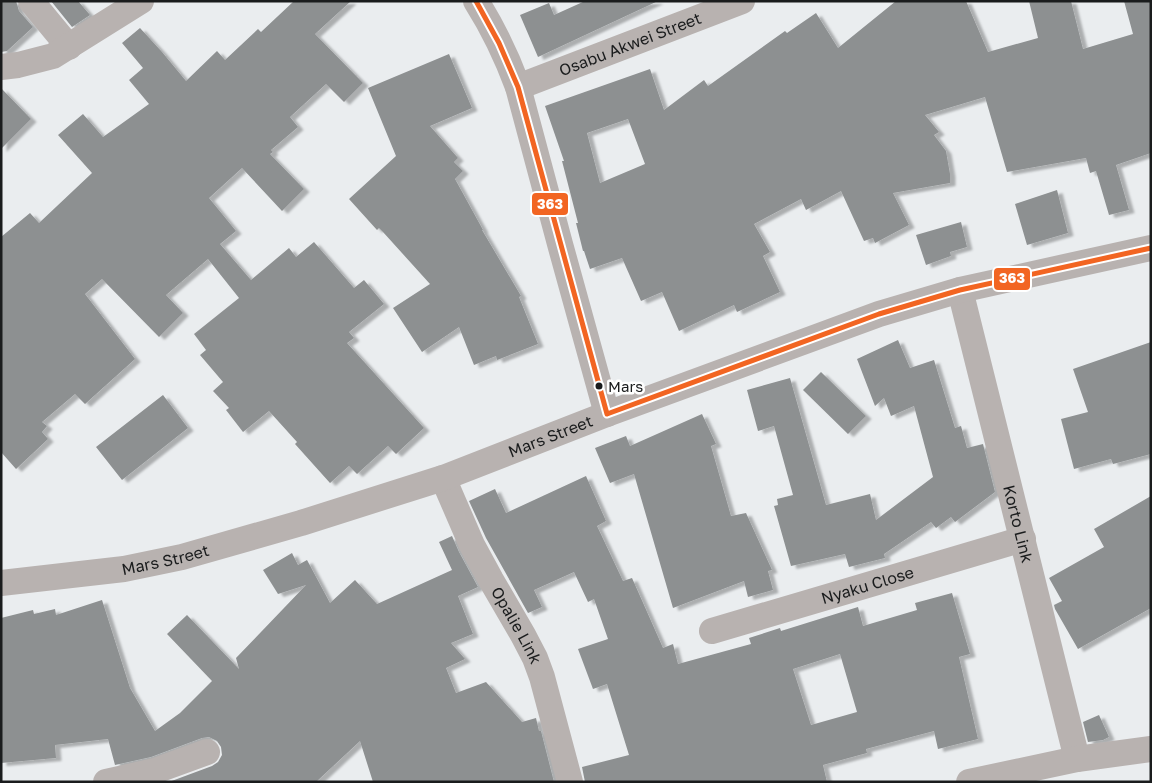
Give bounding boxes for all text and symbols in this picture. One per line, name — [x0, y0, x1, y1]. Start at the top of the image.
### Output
street label: Osabu Akwei Street — [556, 8, 704, 80]
line badge: 363 — [531, 192, 569, 216]
text: 363 — [537, 195, 563, 212]
line badge: 363 — [993, 267, 1031, 291]
text: 363 — [999, 269, 1025, 286]
place label: Mars — [608, 377, 643, 395]
marker: Mars — [594, 381, 604, 391]
street label: Mars Street — [505, 411, 595, 462]
street label: Korto Link — [999, 483, 1038, 565]
street label: Mars Street — [120, 540, 211, 579]
street label: Nyaku Close — [819, 562, 916, 608]
street label: Opalie Link — [487, 583, 546, 667]

